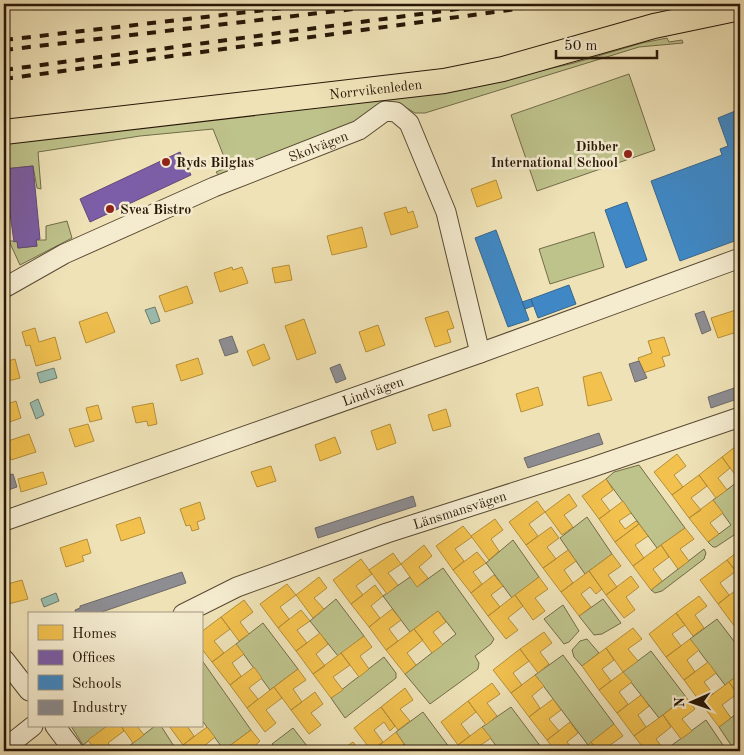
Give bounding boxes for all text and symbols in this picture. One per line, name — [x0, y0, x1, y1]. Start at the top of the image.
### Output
scale bar — [556, 28, 658, 60]
text: 50 m — [564, 39, 598, 54]
street label: Norrvikenleden — [328, 78, 423, 102]
street label: Skolvägen — [287, 129, 350, 165]
place label: Dibber International School — [490, 140, 618, 170]
marker: Dibber International School — [622, 148, 634, 160]
marker: Ryds Bilglas — [160, 156, 172, 168]
place label: Ryds Bilglas — [176, 156, 254, 170]
marker: Svea Bistro — [104, 203, 116, 215]
place label: Svea Bistro — [120, 203, 191, 217]
street label: Lindvägen — [341, 374, 406, 409]
street label: Länsmansvägen — [411, 489, 509, 532]
legend — [28, 612, 202, 728]
text: Homes — [72, 627, 117, 642]
text: Offices — [72, 651, 115, 666]
text: Schools — [72, 677, 121, 692]
north arrow — [666, 678, 716, 728]
text: N — [673, 697, 687, 708]
text: Industry — [72, 701, 128, 716]

